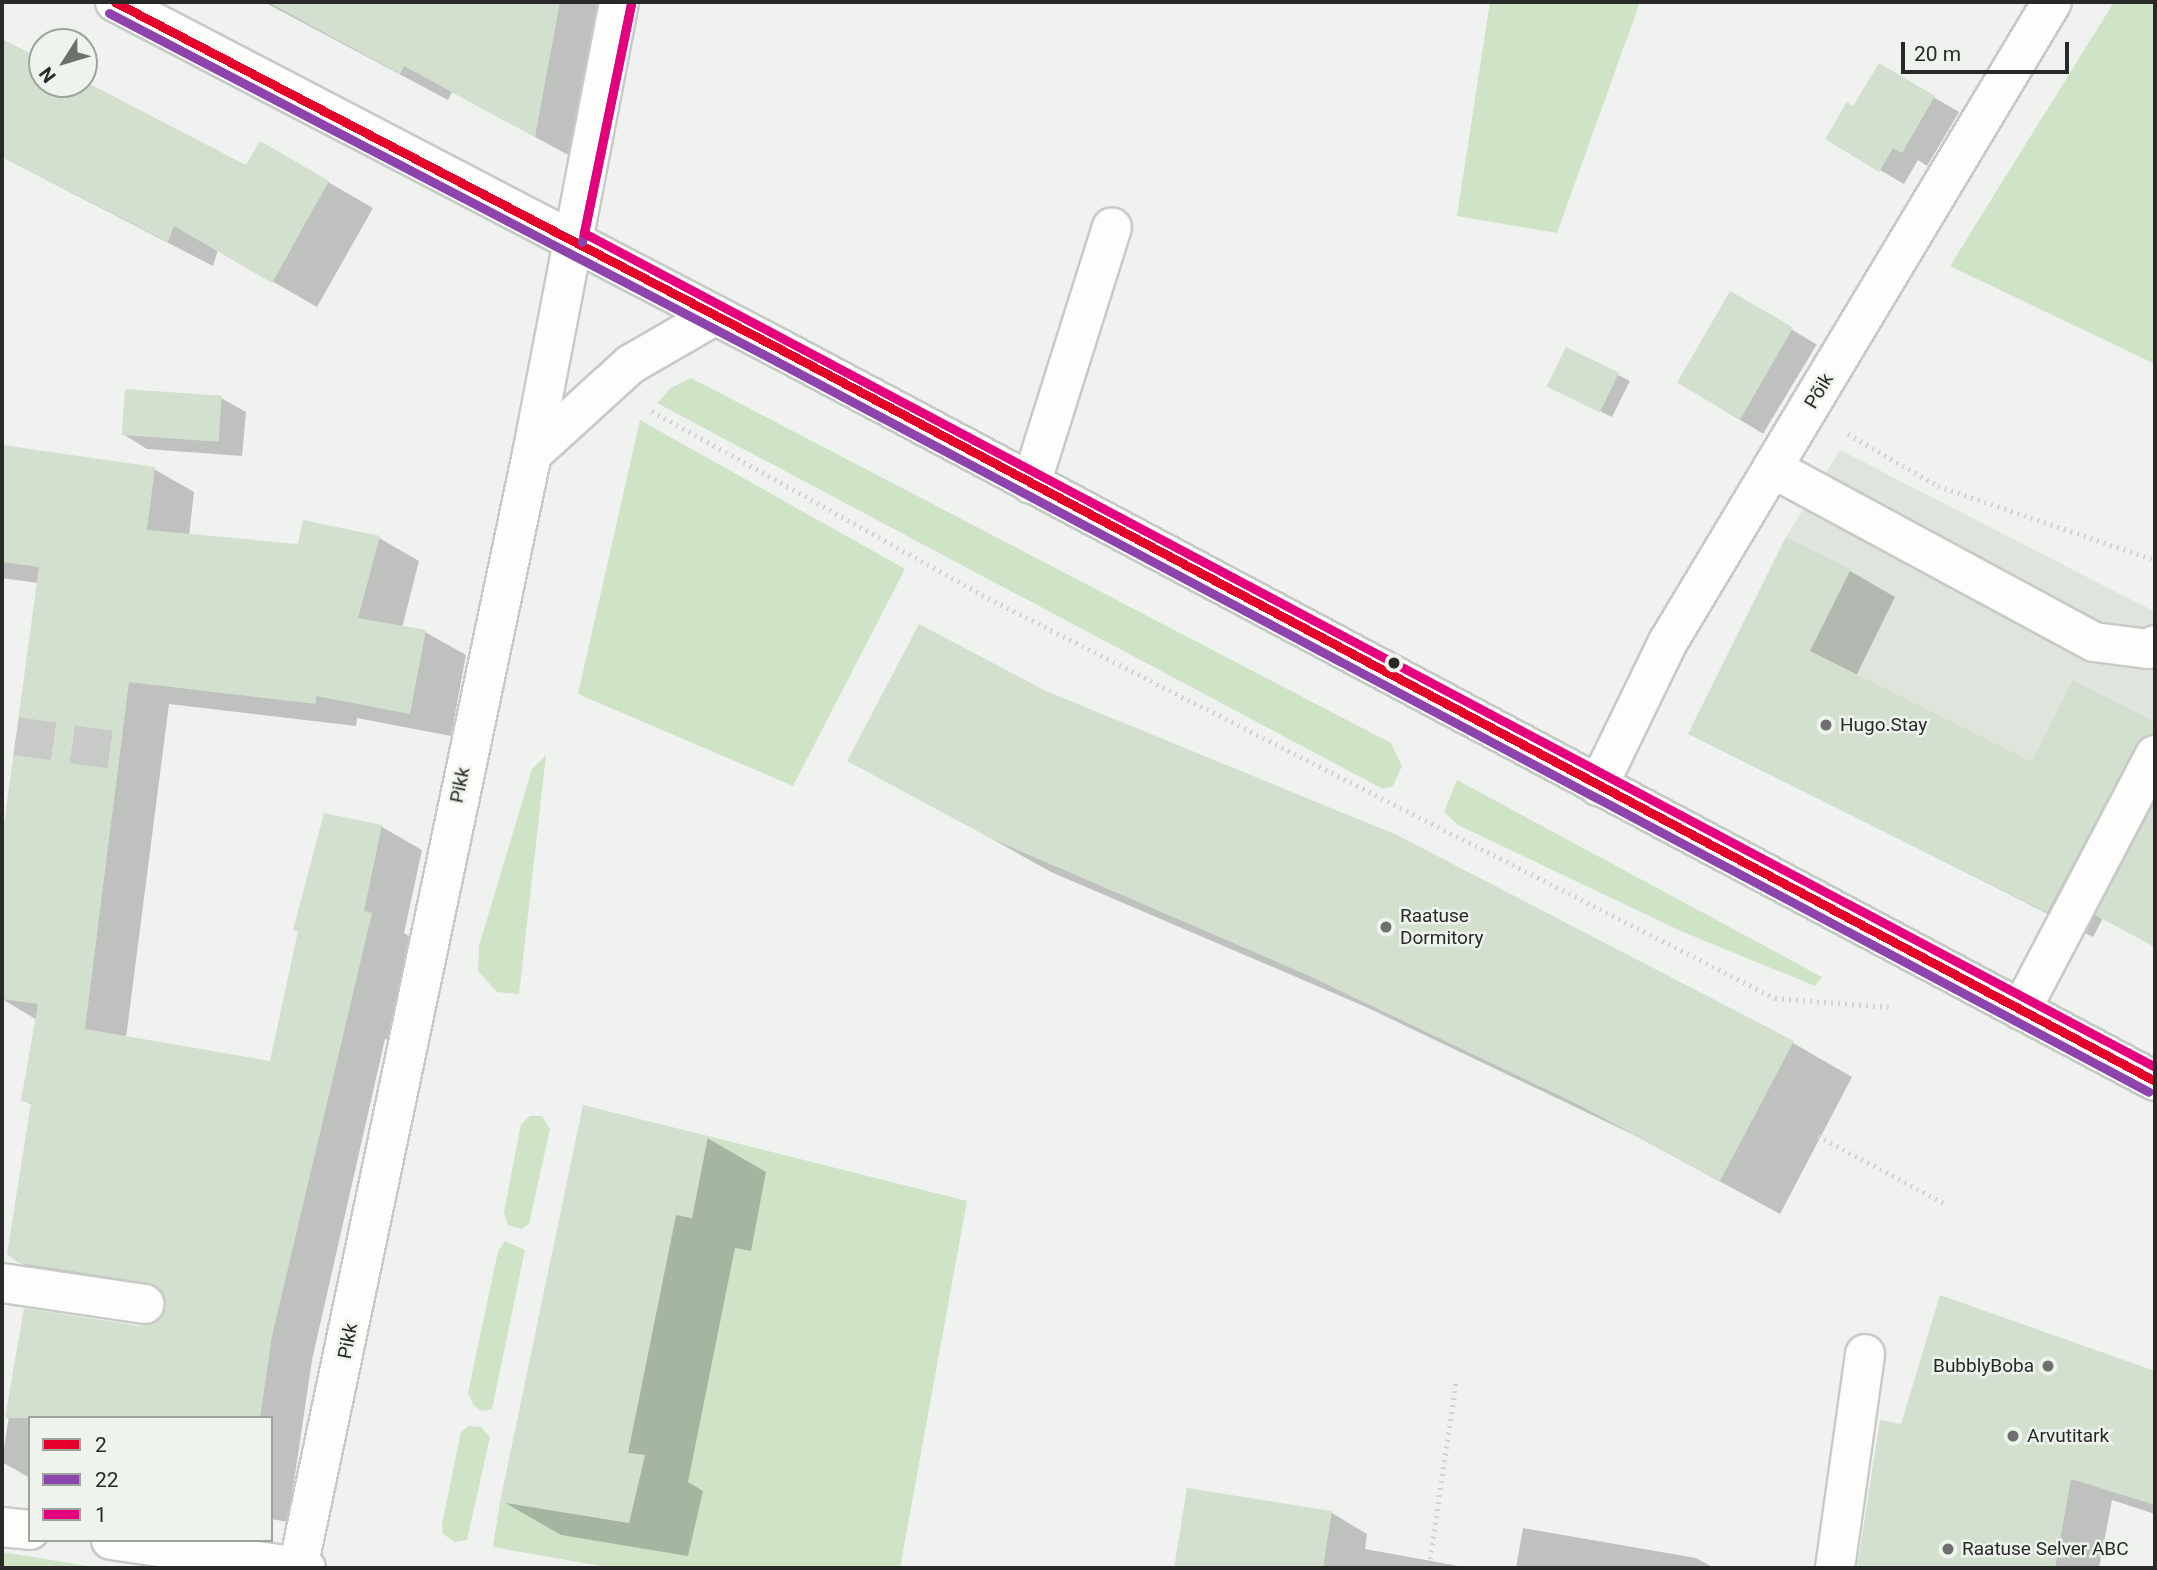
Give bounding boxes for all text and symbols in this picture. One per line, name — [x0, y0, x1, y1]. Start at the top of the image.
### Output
north arrow — [28, 28, 98, 98]
scale bar — [1905, 28, 2073, 72]
text: 20 m — [1914, 42, 1961, 66]
text: N — [34, 62, 61, 87]
street label: Põik — [1800, 369, 1838, 413]
unlabelled marker — [1387, 656, 1401, 670]
place label: Hugo.Stay — [1840, 714, 1927, 736]
marker: Hugo.Stay — [1818, 717, 1834, 733]
street label: Pikk — [445, 765, 475, 805]
place label: Raatuse Dormitory — [1400, 905, 1483, 949]
marker: Raatuse Dormitory — [1378, 919, 1394, 935]
street label: Pikk — [333, 1321, 363, 1361]
place label: BubblyBoba — [1933, 1355, 2034, 1377]
marker: BubblyBoba — [2040, 1358, 2056, 1374]
legend — [28, 1416, 273, 1542]
place label: Arvutitark — [2027, 1425, 2109, 1447]
marker: Arvutitark — [2005, 1428, 2021, 1444]
text: 2 — [95, 1433, 107, 1457]
text: 22 — [95, 1468, 119, 1492]
text: 1 — [95, 1503, 107, 1527]
place label: Raatuse Selver ABC — [1962, 1538, 2129, 1560]
marker: Raatuse Selver ABC — [1940, 1541, 1956, 1557]

